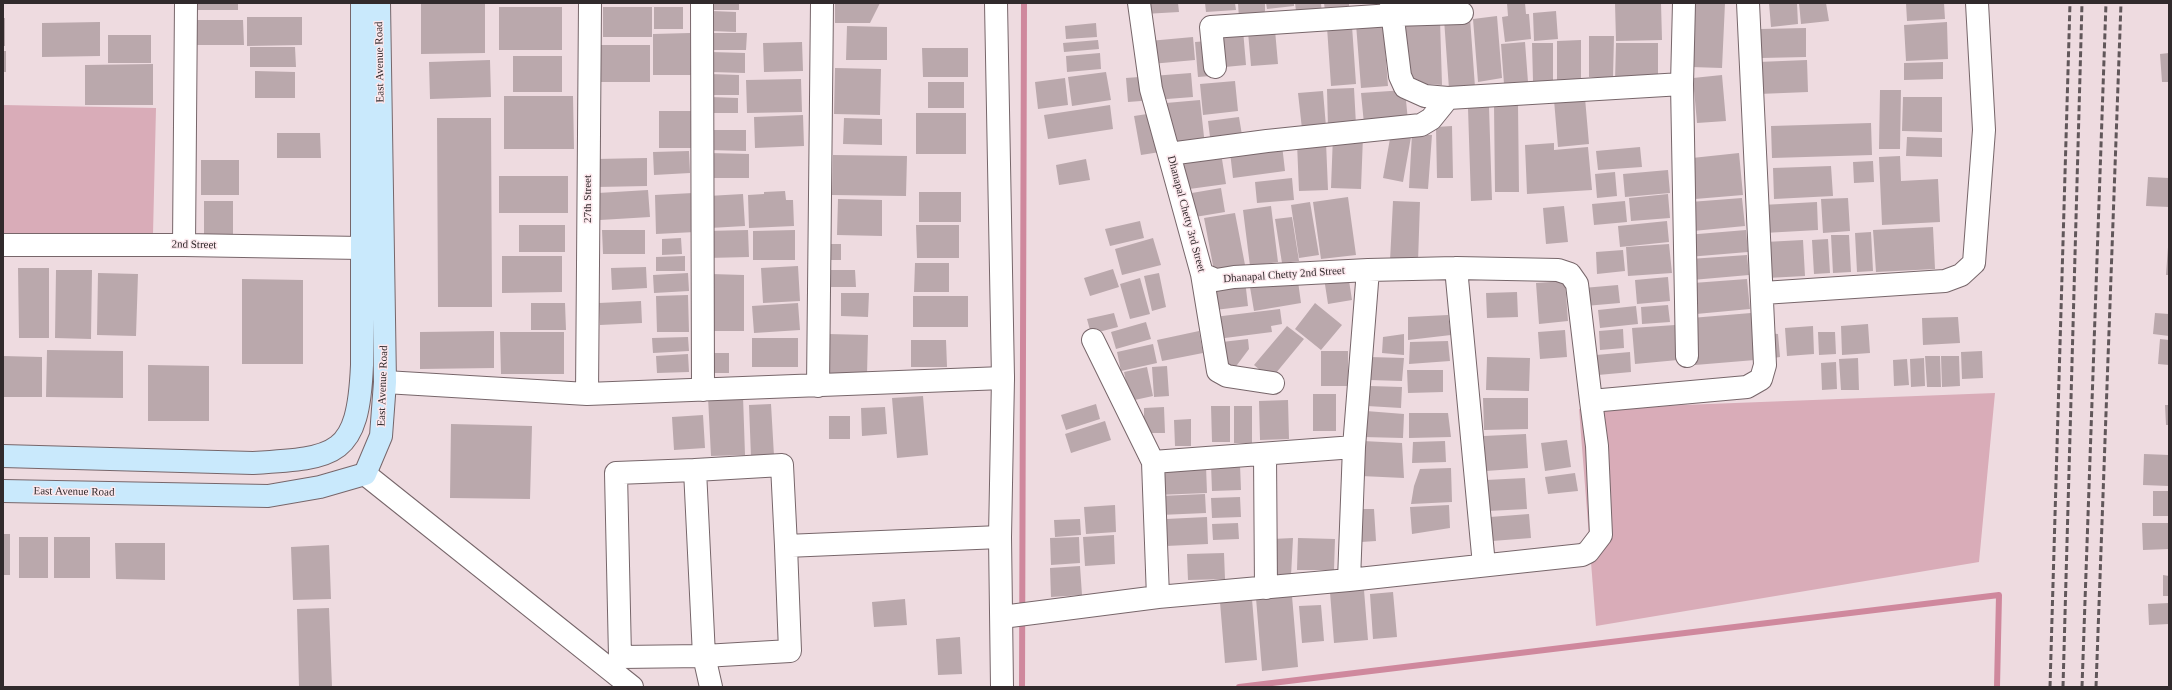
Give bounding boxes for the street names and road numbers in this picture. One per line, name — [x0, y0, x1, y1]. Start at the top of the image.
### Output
street label: East Avenue Road — [373, 21, 387, 103]
street label: Dhanapal Chetty 3rd Street — [1164, 154, 1208, 274]
street label: 27th Street — [581, 175, 595, 223]
street label: 2nd Street — [171, 238, 217, 252]
street label: Dhanapal Chetty 2nd Street — [1223, 264, 1345, 286]
street label: East Avenue Road — [375, 345, 391, 427]
street label: East Avenue Road — [33, 485, 115, 499]

